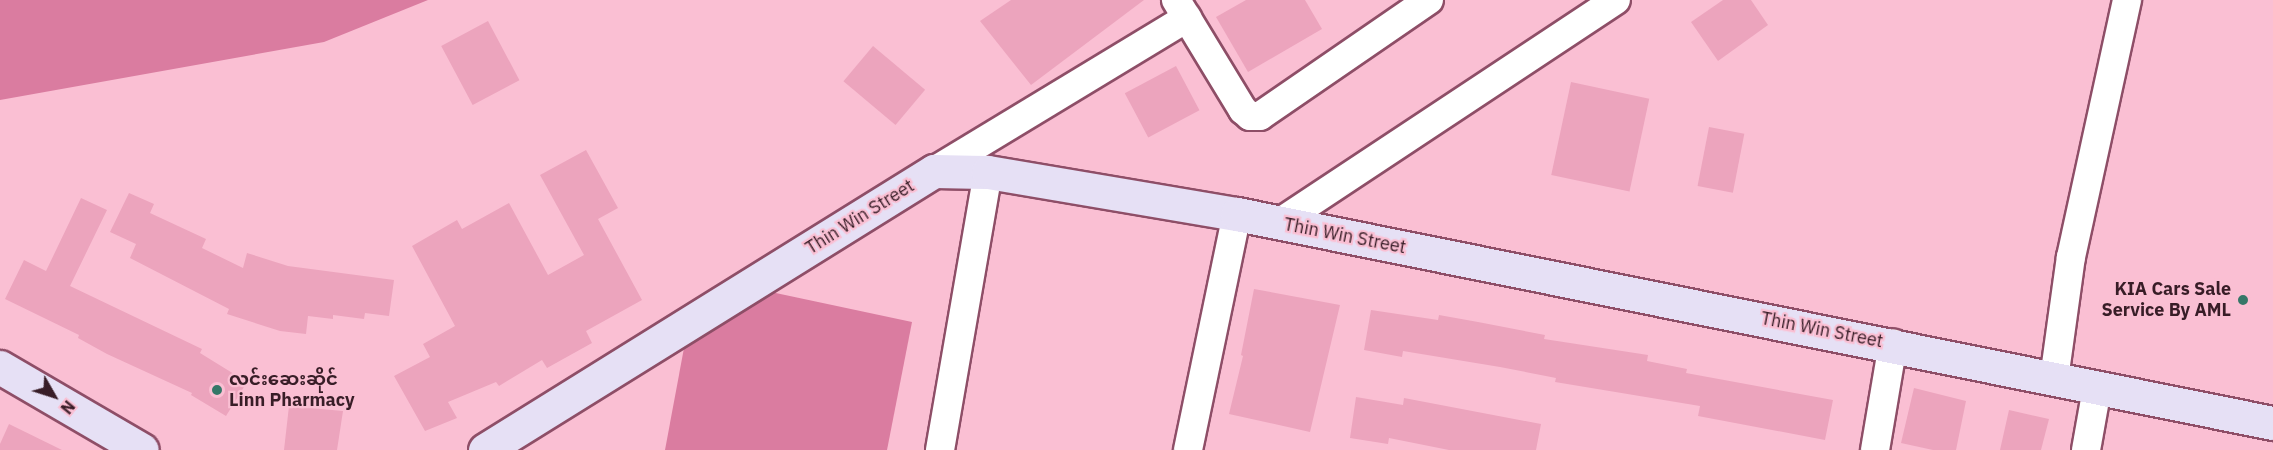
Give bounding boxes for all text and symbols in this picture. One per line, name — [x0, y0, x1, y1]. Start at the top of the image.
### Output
street label: Thin Win Street — [802, 175, 918, 259]
street label: Thin Win Street — [1282, 214, 1408, 258]
place label: KIA Cars Sale Service By AML — [2102, 279, 2231, 322]
marker: KIA Cars Sale Service By AML — [2236, 293, 2250, 307]
street label: Thin Win Street — [1759, 308, 1885, 352]
north arrow — [24, 366, 84, 426]
place label: လင်းဆေးဆိုင် Linn Pharmacy — [229, 369, 355, 412]
marker: လင်းဆေးဆိုင် Linn Pharmacy — [210, 383, 224, 397]
text: N — [57, 397, 79, 418]

